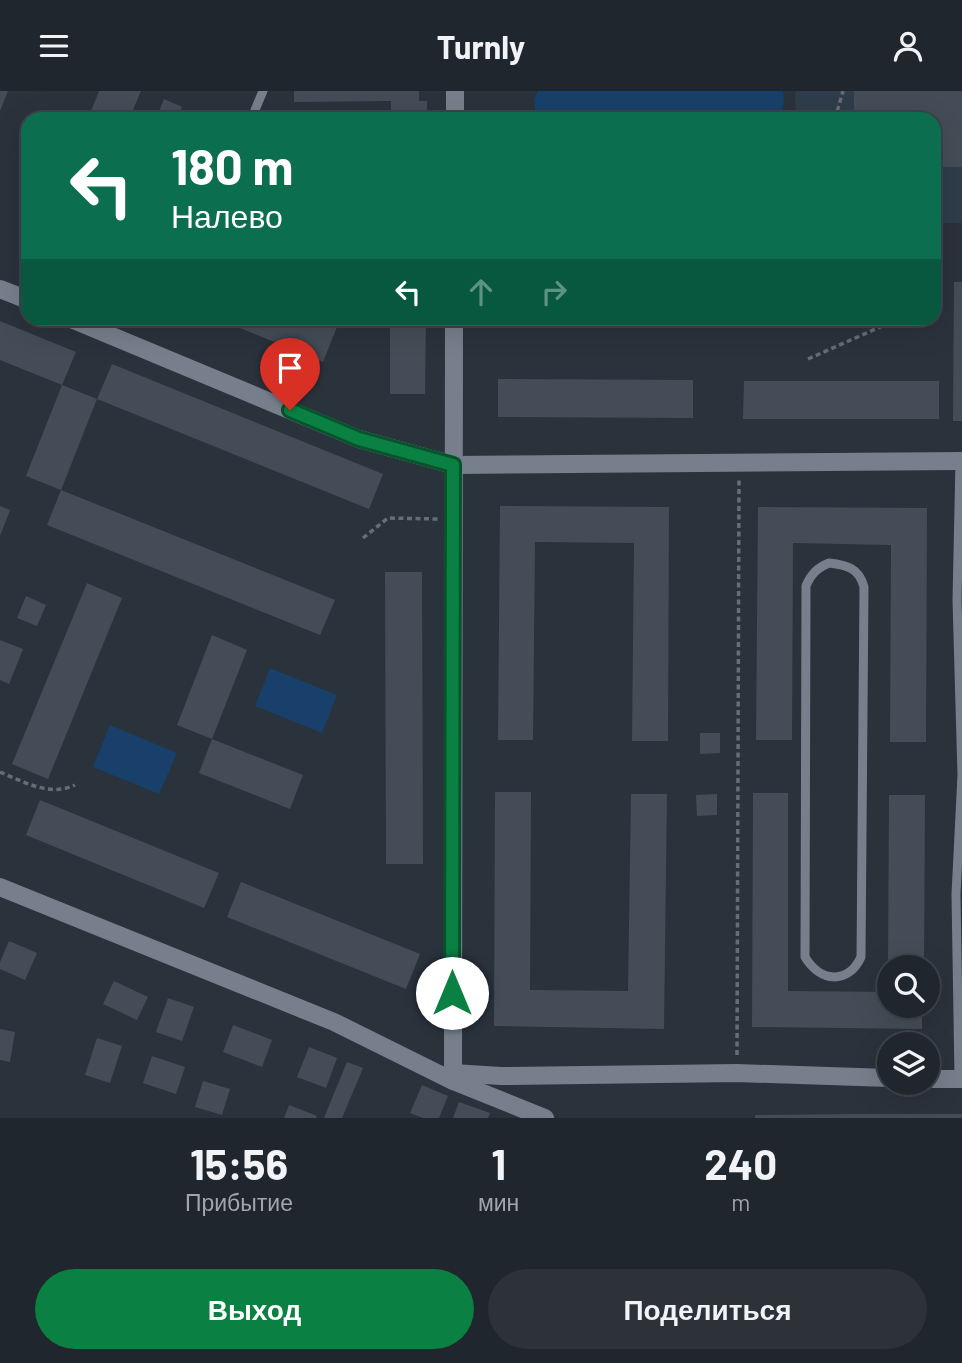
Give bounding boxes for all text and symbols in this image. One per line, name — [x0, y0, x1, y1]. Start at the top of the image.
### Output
icon: menu — [35, 27, 73, 65]
text: Turnly — [437, 27, 525, 65]
icon: person — [889, 27, 927, 65]
text: 180 m — [171, 136, 294, 195]
icon: left — [56, 140, 147, 231]
text: Налево — [171, 196, 283, 234]
icon: left — [389, 273, 427, 311]
icon: ahead — [462, 273, 500, 311]
icon: right — [535, 273, 573, 311]
pin — [260, 338, 320, 410]
icon: arrive — [271, 349, 309, 387]
map controls — [877, 955, 940, 1095]
button: search — [877, 955, 940, 1018]
position arrow — [415, 956, 489, 1030]
button: layers — [877, 1032, 940, 1095]
text: 15:56 — [190, 1138, 288, 1188]
text: 1 — [491, 1138, 506, 1188]
text: 240 — [704, 1138, 777, 1188]
text: Прибытие — [185, 1188, 293, 1216]
text: мин — [478, 1188, 519, 1216]
text: m — [731, 1188, 750, 1216]
button: Выход — [35, 1269, 474, 1349]
button: Поделиться — [488, 1269, 927, 1349]

